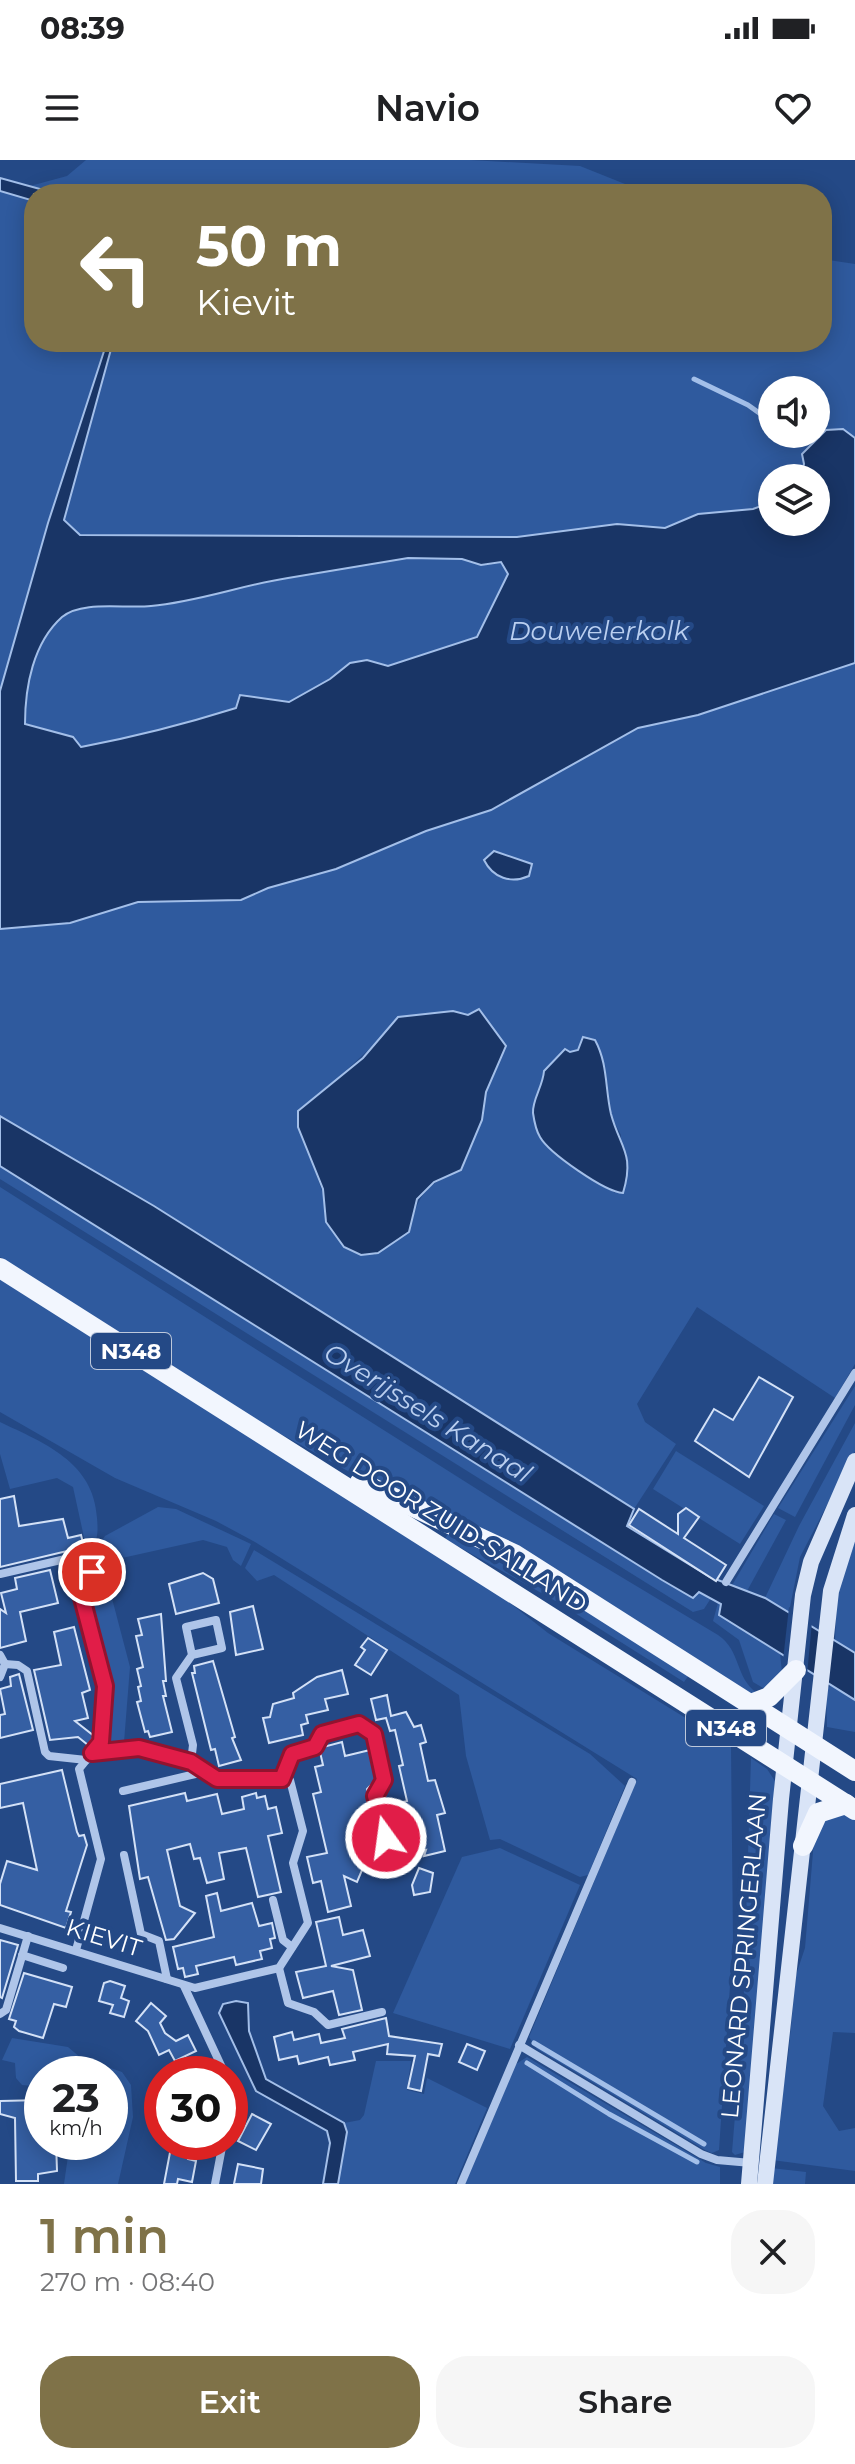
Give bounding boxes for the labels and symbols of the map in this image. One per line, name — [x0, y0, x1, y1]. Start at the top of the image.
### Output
water label: Douwelerkolk — [509, 615, 691, 647]
road number: N348 — [91, 1333, 171, 1369]
water label: Overijssels Kanaal — [318, 1336, 538, 1490]
street label: WEG DOOR ZUID-SALLAND — [290, 1415, 592, 1619]
pin — [58, 1538, 126, 1606]
road number: N348 — [686, 1710, 766, 1746]
street label: LEONARD SPRINGERLAAN — [715, 1792, 772, 2120]
position arrow — [344, 1796, 428, 1880]
street label: KIEVIT — [63, 1912, 146, 1963]
speed limit sign: 30 — [144, 2056, 248, 2160]

